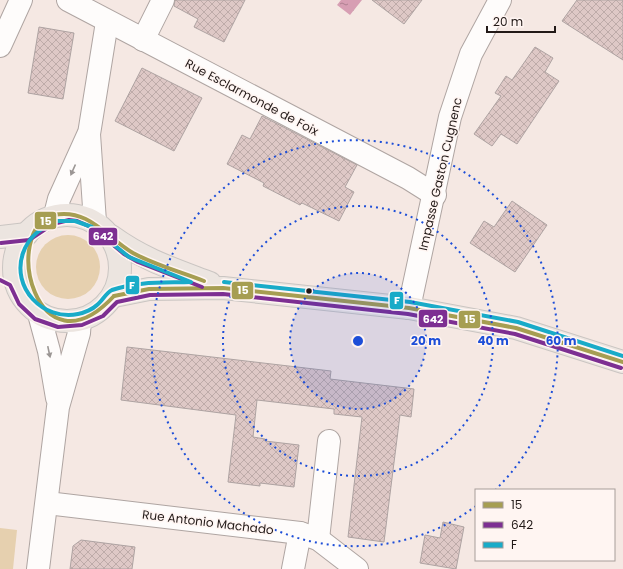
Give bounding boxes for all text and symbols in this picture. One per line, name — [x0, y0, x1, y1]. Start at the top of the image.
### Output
scale bar — [487, 8, 555, 34]
text: 20 m — [493, 13, 523, 30]
street label: Rue Esclarmonde de Foix — [182, 55, 322, 139]
street label: Impasse Gaston Cugnenc — [414, 96, 466, 252]
one-way arrow — [70, 164, 76, 176]
line badge: 15 — [34, 211, 57, 230]
text: 15 — [40, 213, 52, 229]
line badge: 642 — [88, 227, 118, 246]
text: 642 — [93, 228, 113, 244]
line badge: F — [125, 275, 140, 295]
text: F — [129, 277, 135, 293]
line badge: 15 — [231, 281, 254, 300]
text: 15 — [237, 282, 249, 298]
unlabelled marker — [304, 286, 314, 296]
line badge: F — [389, 291, 404, 310]
text: F — [394, 292, 400, 308]
line badge: 642 — [418, 309, 448, 328]
line badge: 15 — [458, 310, 481, 329]
text: 642 — [423, 311, 443, 327]
text: 15 — [464, 311, 476, 327]
text: 20 m — [411, 332, 441, 349]
text: 40 m — [477, 332, 509, 349]
text: 60 m — [546, 332, 577, 349]
centre of rings — [351, 334, 365, 348]
one-way arrow — [47, 346, 53, 358]
legend — [475, 489, 615, 561]
text: 15 — [511, 496, 522, 513]
street label: Rue Antonio Machado — [141, 506, 275, 539]
text: 642 — [511, 516, 533, 533]
text: F — [511, 536, 517, 553]

